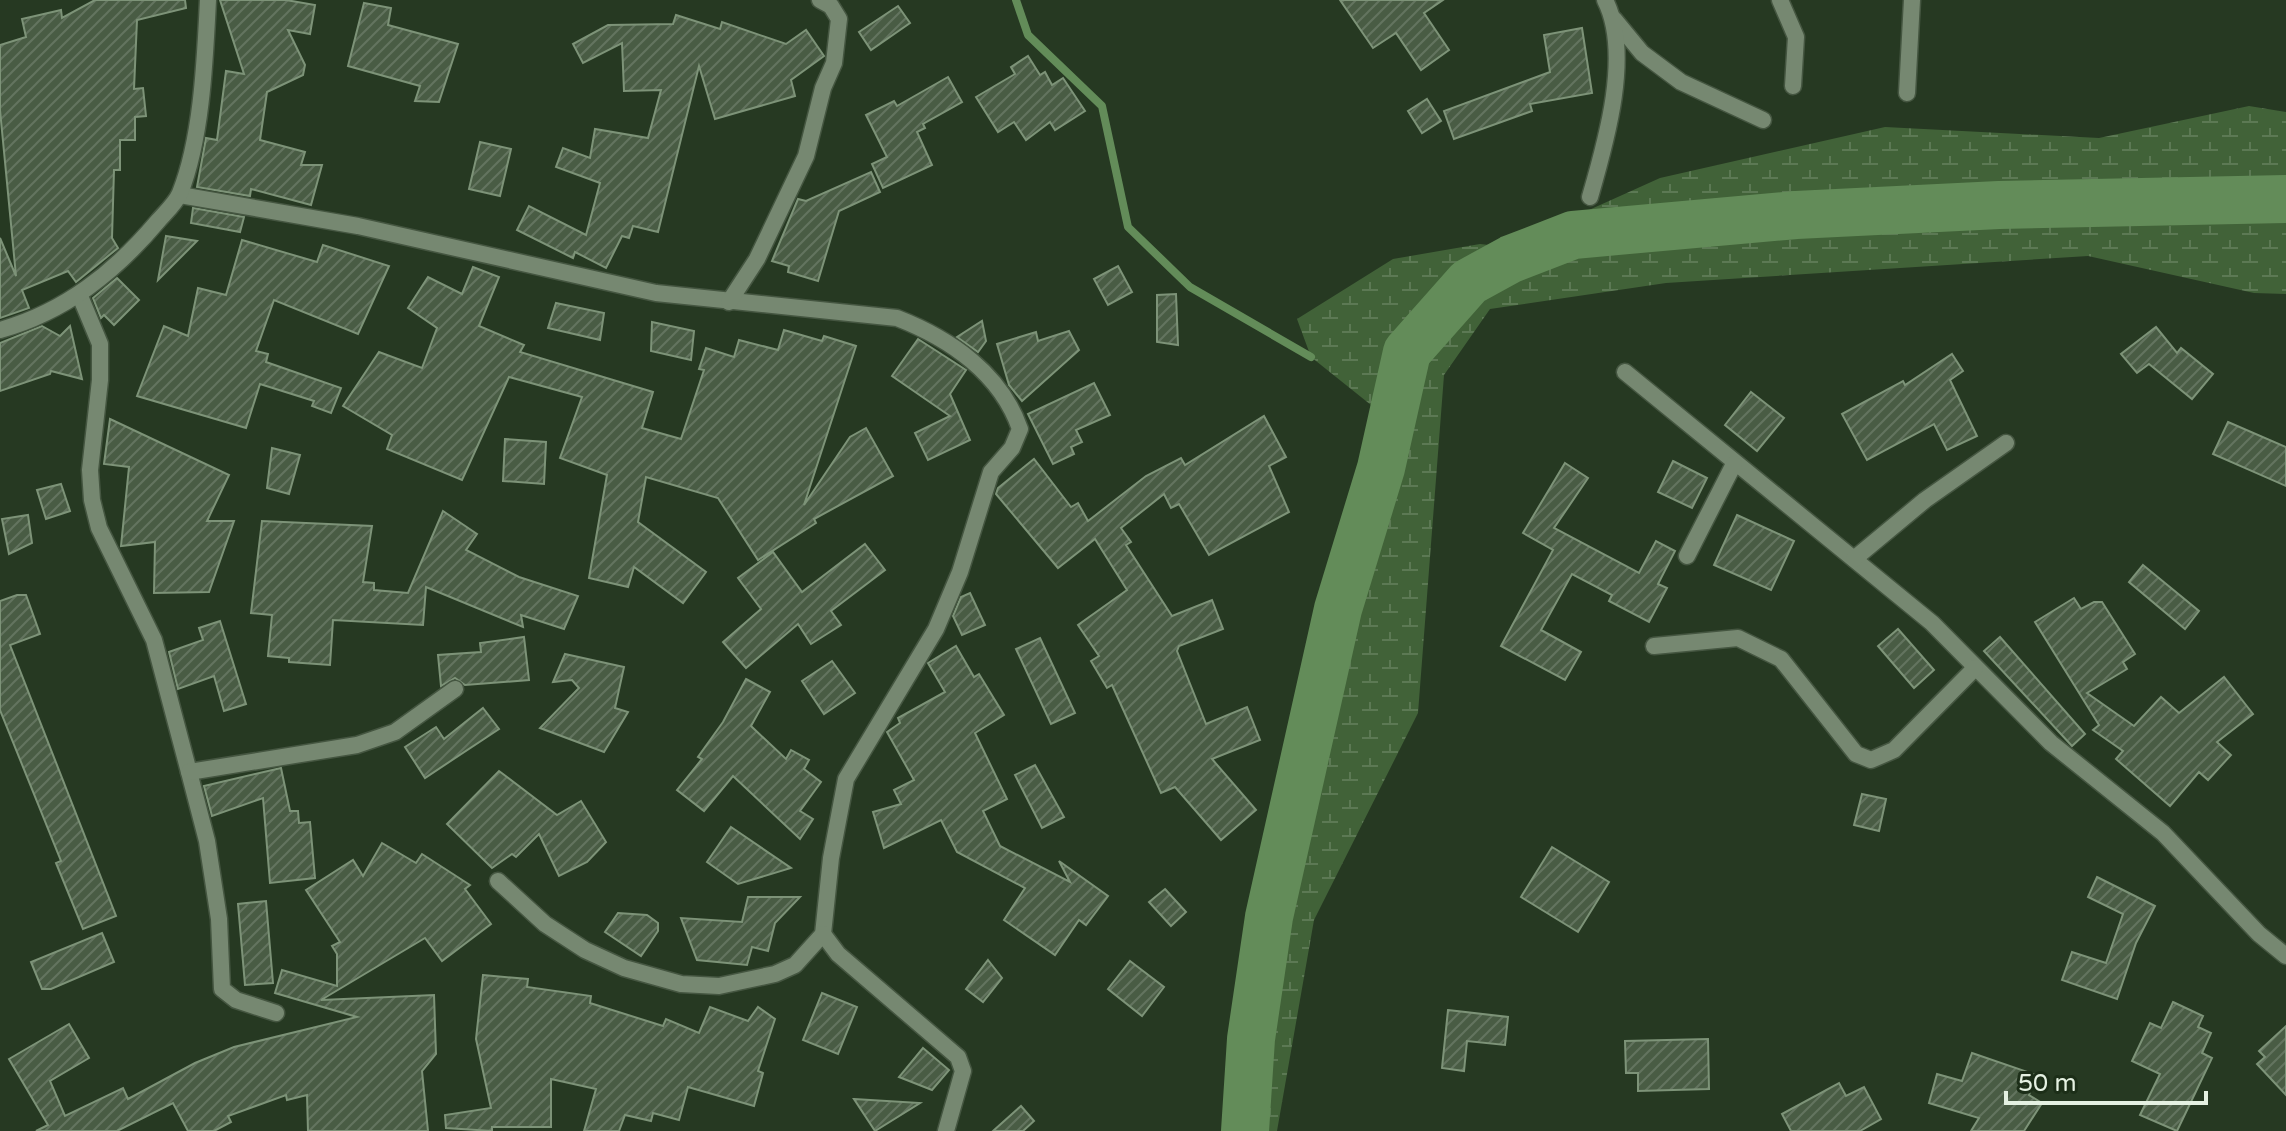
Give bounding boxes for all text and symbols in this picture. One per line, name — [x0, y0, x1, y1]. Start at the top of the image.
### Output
scale bar — [2006, 1055, 2206, 1105]
text: 50 m — [2018, 1069, 2076, 1098]

